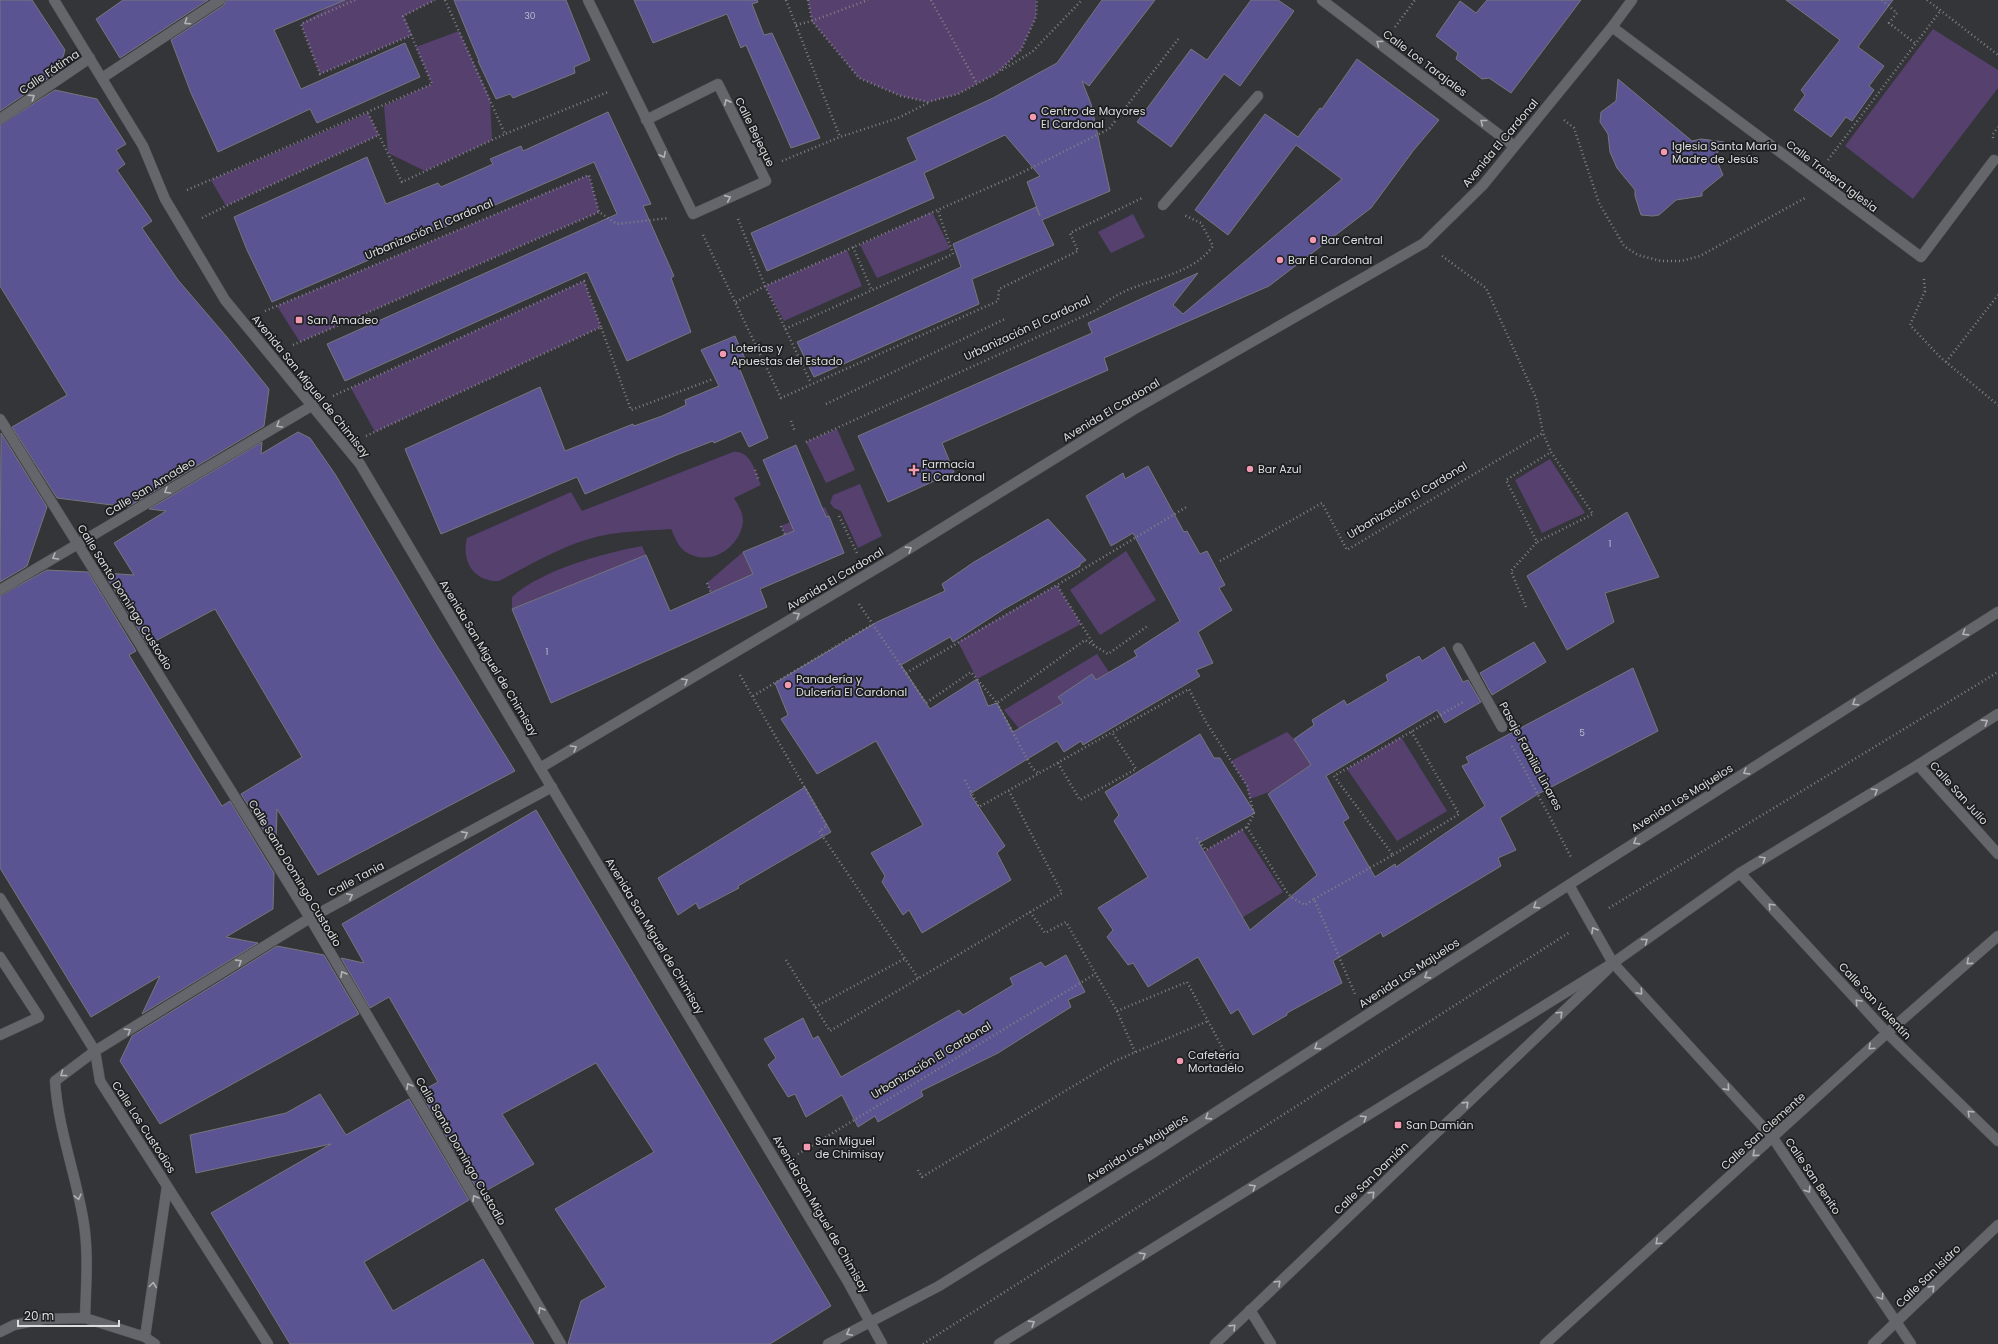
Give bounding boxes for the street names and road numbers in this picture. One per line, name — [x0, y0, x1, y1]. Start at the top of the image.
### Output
street label: Calle Los Tarajales — [1379, 26, 1471, 100]
street label: Calle Fátima — [16, 46, 82, 98]
street label: Calle Bejeque — [731, 95, 779, 170]
street label: Avenida El Cardonal — [1458, 95, 1542, 191]
street label: Calle Trasera Iglesia — [1783, 136, 1881, 216]
street label: Urbanización El Cardonal — [362, 195, 496, 263]
street label: Urbanización El Cardonal — [961, 292, 1093, 364]
street label: Avenida San Miguel de Chimisay — [248, 311, 374, 462]
street label: Avenida El Cardonal — [1059, 375, 1163, 445]
street label: Calle San Amadeo — [102, 454, 198, 520]
street label: Urbanización El Cardonal — [1344, 458, 1470, 542]
street label: Calle Santo Domingo Custodio — [73, 521, 177, 673]
street label: Avenida El Cardonal — [783, 544, 887, 614]
street label: Avenida San Miguel de Chimisay — [436, 577, 543, 740]
street label: Pasaje Familia Linares — [1496, 699, 1567, 813]
street label: Calle San Julio — [1926, 758, 1992, 828]
street label: Avenida Los Majuelos — [1628, 760, 1736, 836]
street label: Calle Santo Domingo Custodio — [245, 797, 345, 949]
street label: Avenida San Miguel de Chimisay — [602, 855, 709, 1018]
street label: Calle Tania — [325, 857, 387, 901]
street label: Avenida Los Majuelos — [1355, 934, 1463, 1012]
street label: Calle San Valentín — [1835, 959, 1915, 1043]
street label: Urbanización El Cardonal — [868, 1018, 994, 1102]
street label: Calle Santo Domingo Custodio — [412, 1074, 510, 1228]
street label: Calle Los Custodios — [108, 1078, 180, 1176]
street label: Calle San Clemente — [1717, 1088, 1809, 1173]
street label: Avenida Los Majuelos — [1083, 1110, 1191, 1186]
street label: Avenida San Miguel de Chimisay — [769, 1132, 873, 1297]
street label: Calle San Benito — [1781, 1134, 1845, 1218]
street label: Calle San Damián — [1330, 1138, 1412, 1218]
street label: Calle San Isidro — [1892, 1241, 1964, 1311]

